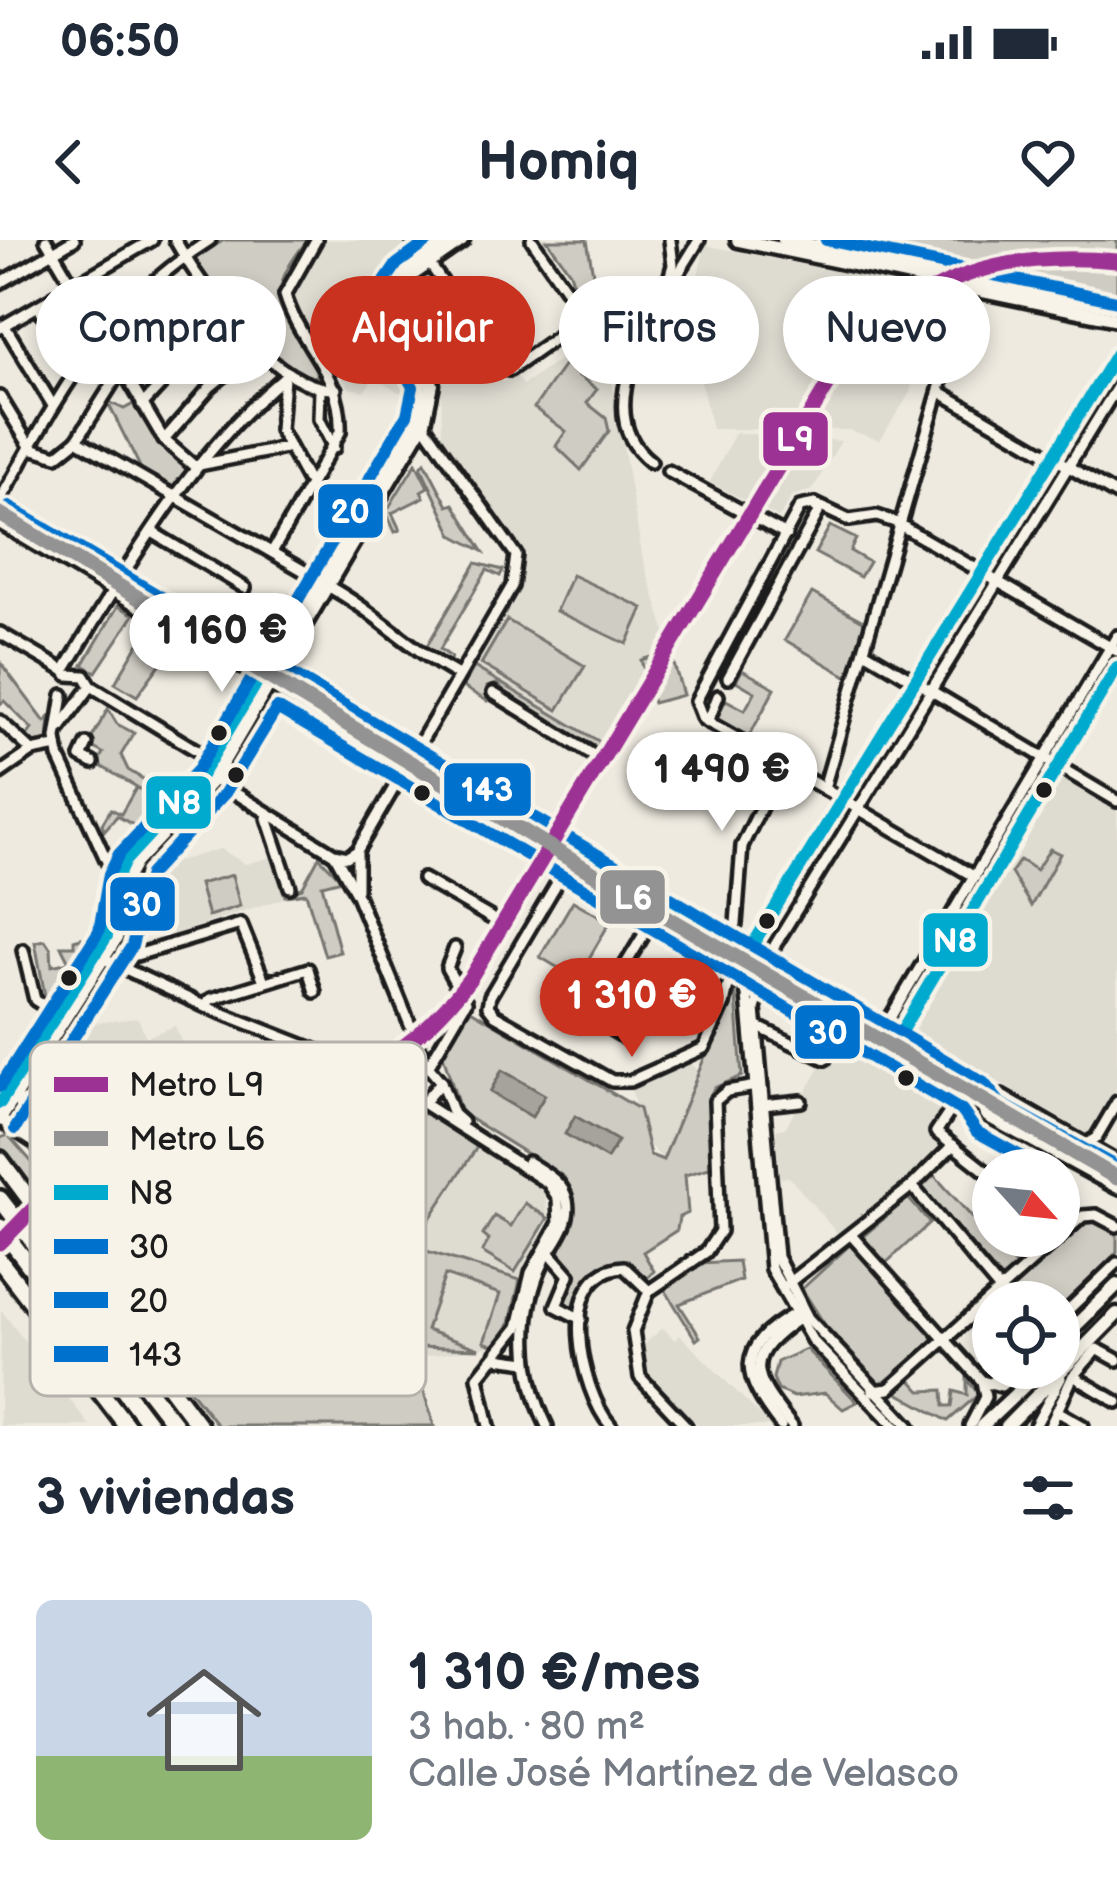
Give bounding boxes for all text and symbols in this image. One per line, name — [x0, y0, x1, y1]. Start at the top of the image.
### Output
text: 06:50 — [60, 15, 180, 70]
icon: back — [36, 129, 102, 195]
icon: heart — [1015, 129, 1081, 195]
text: Homiq — [478, 130, 639, 195]
chip: Comprar — [36, 276, 286, 384]
chip: Alquilar — [310, 276, 535, 384]
chip: Filtros — [559, 276, 759, 384]
chip: Nuevo — [783, 276, 990, 384]
line badge: L9 — [761, 410, 830, 468]
text: L9 — [776, 421, 814, 461]
line badge: 20 — [316, 482, 385, 540]
text: 20 — [330, 493, 370, 533]
pin: 1 160 € — [111, 593, 333, 695]
text: 1 160 € — [156, 608, 288, 655]
unlabelled marker — [208, 722, 230, 744]
pin: 1 490 € — [611, 732, 833, 834]
text: 1 490 € — [653, 747, 791, 794]
line badge: 143 — [442, 761, 533, 818]
unlabelled marker — [225, 764, 247, 786]
text: 143 — [461, 771, 513, 811]
line badge: N8 — [144, 774, 213, 831]
unlabelled marker — [1033, 779, 1055, 801]
unlabelled marker — [411, 782, 433, 804]
text: N8 — [157, 784, 201, 824]
line badge: L6 — [598, 868, 667, 926]
line badge: 30 — [108, 875, 177, 933]
text: L6 — [613, 879, 653, 919]
text: 30 — [122, 886, 162, 926]
unlabelled marker — [756, 910, 778, 932]
line badge: N8 — [921, 911, 990, 969]
text: N8 — [933, 922, 977, 962]
pin: 1 310 € — [521, 958, 743, 1060]
unlabelled marker — [58, 967, 80, 989]
text: 1 310 € — [567, 973, 697, 1020]
line badge: 30 — [793, 1003, 862, 1061]
text: 30 — [808, 1014, 848, 1054]
legend — [30, 1042, 426, 1396]
text: Metro L9 — [129, 1066, 264, 1106]
unlabelled marker — [895, 1067, 917, 1089]
text: Metro L6 — [129, 1120, 265, 1160]
north arrow — [972, 1149, 1080, 1257]
map controls — [972, 1149, 1080, 1389]
text: N8 — [129, 1174, 173, 1214]
text: 30 — [129, 1228, 169, 1268]
button: locate — [972, 1281, 1080, 1389]
text: 20 — [129, 1282, 168, 1322]
text: 143 — [129, 1336, 182, 1376]
icon: filters — [1015, 1465, 1081, 1531]
text: 3 viviendas — [36, 1468, 295, 1529]
text: 1 310 €/mes — [408, 1643, 700, 1704]
icon: home — [132, 1648, 276, 1792]
text: 3 hab. · 80 m² — [408, 1704, 645, 1751]
text: Calle José Martínez de Velasco — [408, 1751, 959, 1798]

